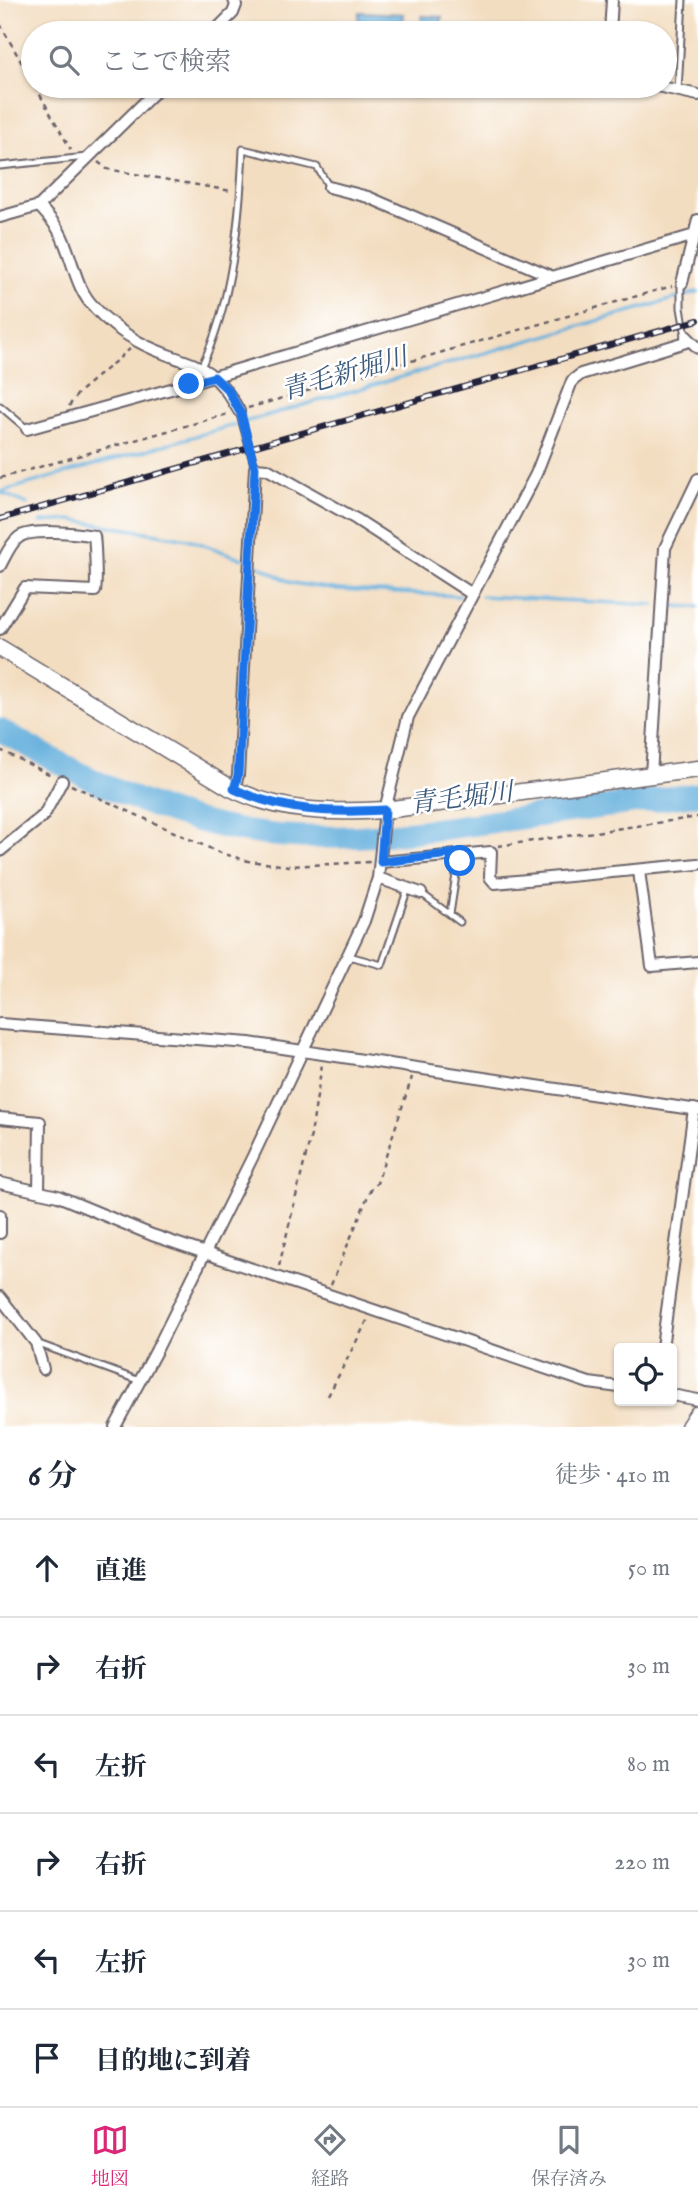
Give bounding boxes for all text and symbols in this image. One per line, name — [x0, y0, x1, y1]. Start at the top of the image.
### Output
search box — [21, 21, 677, 98]
icon: search — [45, 41, 83, 79]
text: ここで検索 — [101, 46, 231, 79]
water label: 青毛新堀川 — [277, 340, 414, 408]
route end — [173, 368, 204, 399]
water label: 青毛堀川 — [408, 775, 518, 821]
route start — [444, 845, 475, 876]
map controls — [614, 1343, 677, 1406]
button: locate — [614, 1343, 677, 1406]
text: 6 分 — [28, 1458, 77, 1496]
text: 徒歩 · 410 m — [555, 1461, 670, 1490]
icon: ahead — [28, 1549, 66, 1587]
text: 50 m — [628, 1554, 670, 1583]
text: 直進 — [95, 1555, 147, 1588]
icon: right — [28, 1647, 66, 1685]
text: 30 m — [627, 1652, 670, 1681]
text: 右折 — [95, 1653, 147, 1686]
icon: left — [28, 1745, 66, 1783]
text: 80 m — [627, 1750, 670, 1779]
text: 左折 — [95, 1751, 147, 1784]
icon: right — [28, 1843, 66, 1881]
text: 220 m — [614, 1848, 670, 1877]
text: 右折 — [95, 1849, 147, 1882]
icon: left — [28, 1941, 66, 1979]
text: 30 m — [627, 1946, 670, 1975]
text: 左折 — [95, 1947, 147, 1980]
icon: arrive — [28, 2039, 66, 2077]
text: 目的地に到着 — [95, 2045, 251, 2078]
tab: 地図 — [91, 2121, 129, 2192]
tab: 経路 — [311, 2121, 349, 2192]
tab: 保存済み — [531, 2121, 607, 2192]

